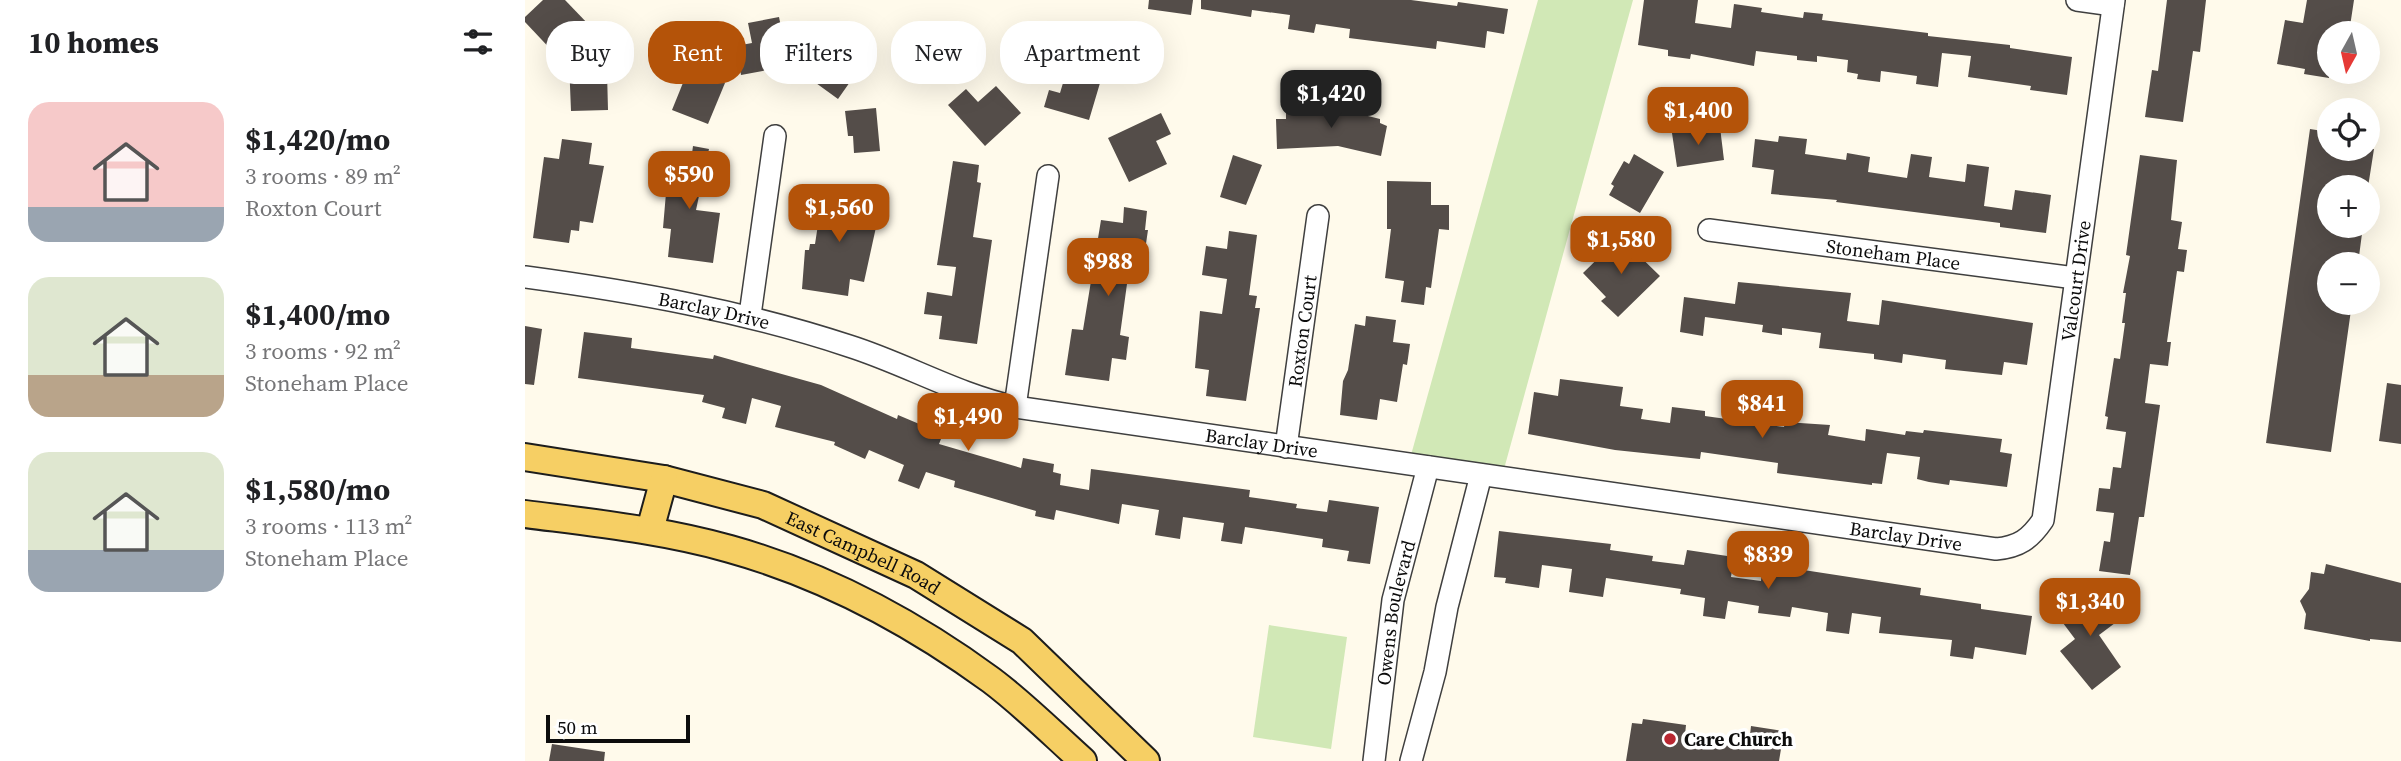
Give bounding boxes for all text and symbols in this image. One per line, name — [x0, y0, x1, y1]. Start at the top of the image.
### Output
chip: Buy — [546, 21, 634, 84]
chip: Rent — [648, 21, 746, 84]
chip: Filters — [760, 21, 877, 84]
chip: New — [891, 21, 986, 84]
chip: Apartment — [1000, 21, 1164, 84]
north arrow — [2317, 21, 2380, 84]
map controls — [2317, 21, 2380, 315]
text: 10 homes — [28, 22, 159, 63]
icon: filters — [459, 23, 497, 61]
pin: $1,420 — [1274, 71, 1388, 130]
text: $1,420 — [1296, 77, 1366, 109]
pin: $1,400 — [1641, 88, 1755, 147]
text: $1,400 — [1663, 94, 1733, 126]
button: locate — [2317, 98, 2380, 161]
text: $1,420/mo — [245, 119, 390, 160]
icon: home — [84, 130, 168, 214]
pin: $590 — [648, 152, 730, 211]
text: $590 — [664, 158, 714, 190]
text: 3 rooms · 89 m² — [245, 160, 401, 192]
button: + — [2317, 175, 2380, 238]
pin: $1,560 — [782, 184, 896, 244]
text: $1,560 — [804, 191, 874, 223]
text: Roxton Court — [245, 192, 381, 224]
pin: $1,580 — [1564, 216, 1678, 276]
street label: Valcourt Drive — [2055, 219, 2097, 343]
text: $1,580 — [1586, 223, 1656, 255]
street label: Stoneham Place — [1825, 233, 1962, 276]
pin: $988 — [1067, 238, 1149, 298]
text: $988 — [1083, 245, 1133, 277]
button: − — [2317, 252, 2380, 315]
street label: Roxton Court — [1281, 273, 1323, 389]
street label: Barclay Drive — [656, 285, 773, 335]
text: $1,400/mo — [245, 294, 390, 335]
icon: home — [84, 305, 168, 389]
text: 3 rooms · 92 m² — [245, 335, 401, 367]
text: Stoneham Place — [245, 367, 408, 399]
pin: $841 — [1721, 380, 1803, 440]
text: $841 — [1737, 387, 1787, 419]
pin: $1,490 — [911, 393, 1025, 453]
text: $1,490 — [933, 400, 1003, 432]
street label: Barclay Drive — [1204, 422, 1320, 464]
text: $1,580/mo — [245, 469, 390, 510]
icon: home — [84, 480, 168, 564]
street label: East Campbell Road — [782, 504, 946, 600]
text: 3 rooms · 113 m² — [245, 510, 412, 542]
street label: Barclay Drive — [1848, 515, 1964, 557]
pin: $839 — [1727, 532, 1809, 591]
street label: Owens Boulevard — [1370, 537, 1421, 687]
text: $839 — [1743, 538, 1793, 570]
text: Stoneham Place — [245, 542, 408, 574]
pin: $1,340 — [2033, 578, 2147, 638]
text: $1,340 — [2055, 585, 2125, 617]
scale bar — [546, 712, 689, 744]
text: 50 m — [557, 714, 598, 740]
place label: Care Church — [1684, 726, 1793, 752]
marker: Care Church — [1662, 731, 1678, 747]

